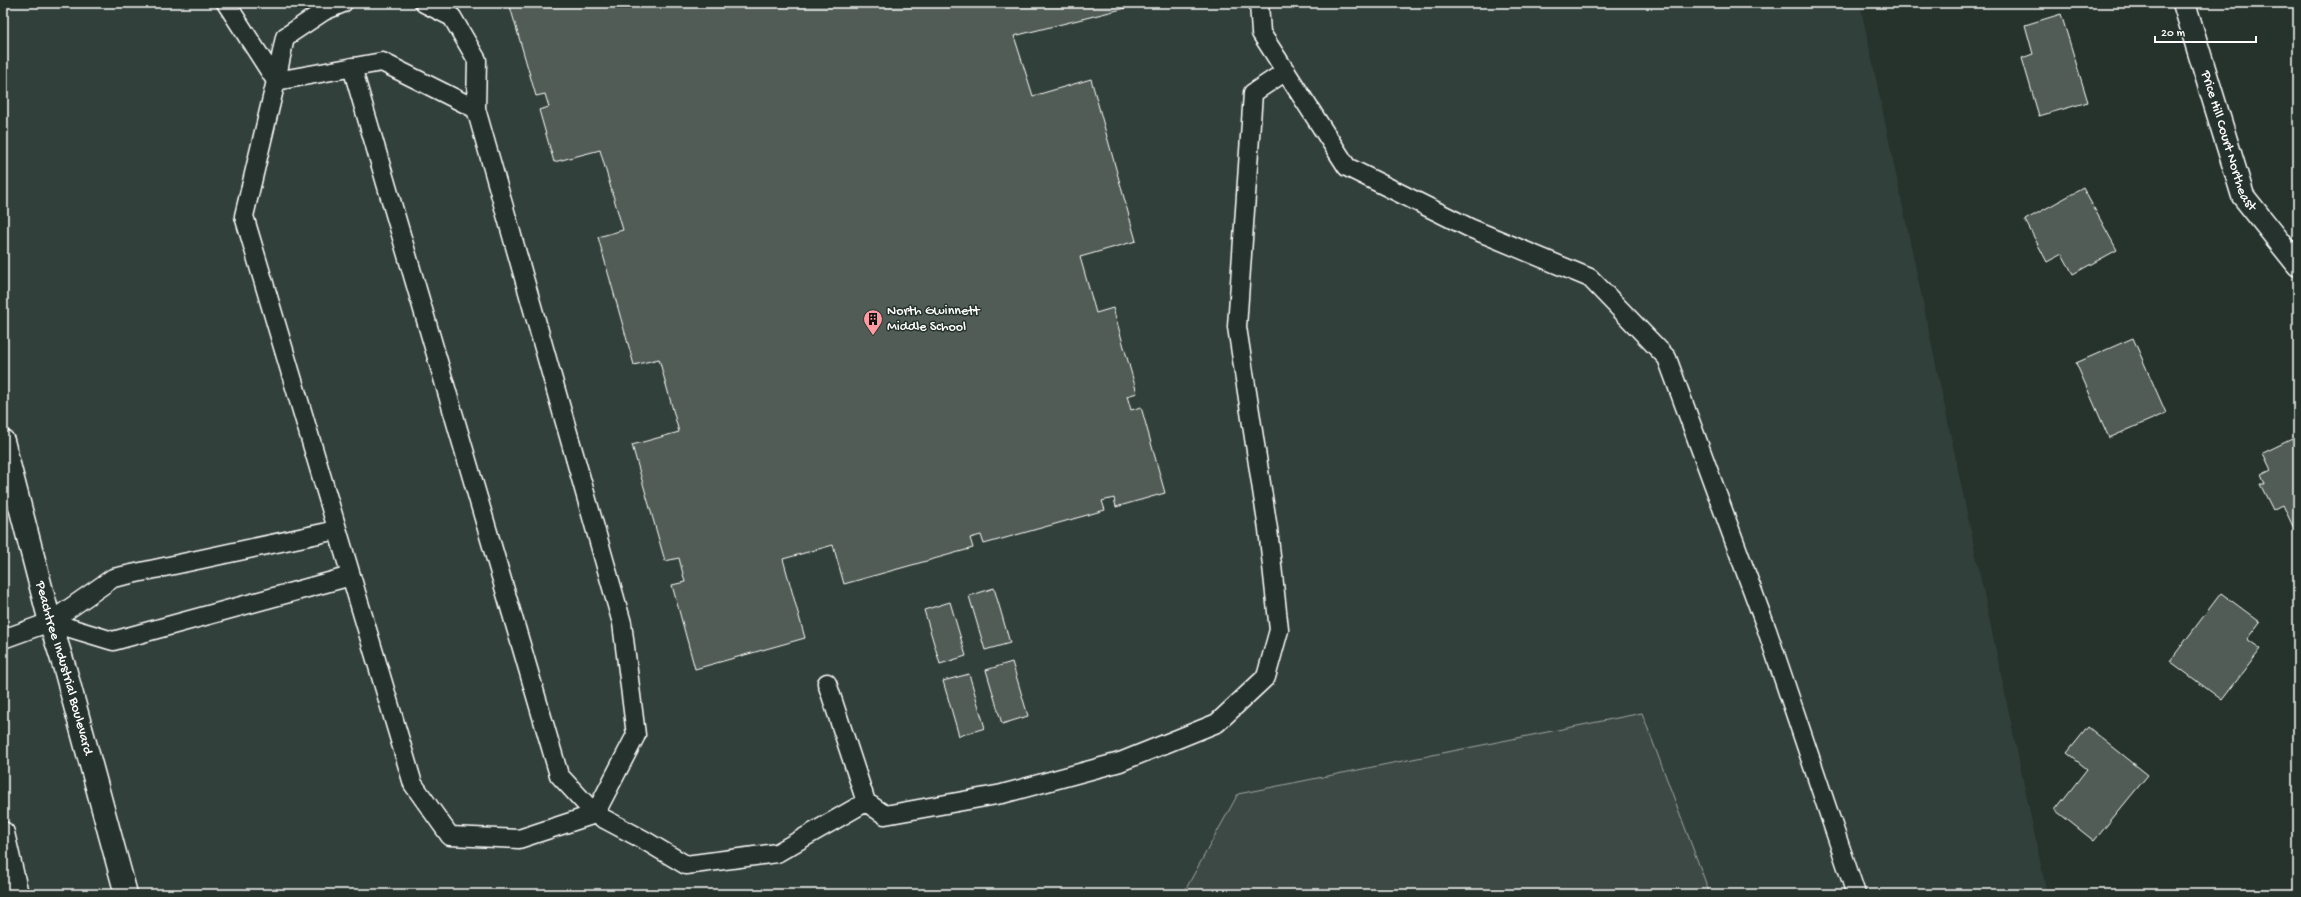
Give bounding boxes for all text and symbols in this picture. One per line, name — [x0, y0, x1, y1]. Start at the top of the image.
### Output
scale bar — [2155, 18, 2256, 44]
text: 20 m — [2161, 27, 2186, 41]
street label: Price Hill Court Northeast — [2196, 68, 2261, 216]
place label: North Gwinnett Middle School — [887, 303, 981, 336]
building icon: North Gwinnett Middle School — [862, 308, 884, 336]
street label: Peachtree Industrial Boulevard — [31, 578, 97, 759]

